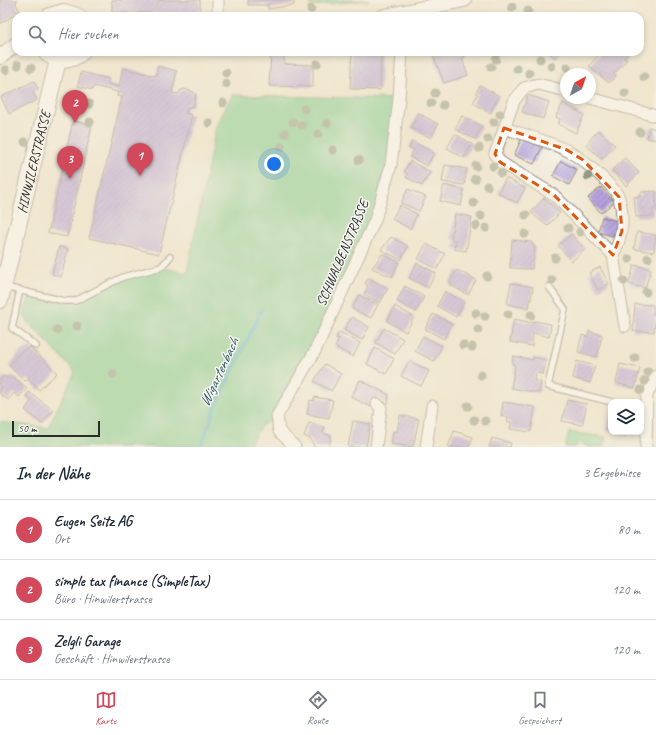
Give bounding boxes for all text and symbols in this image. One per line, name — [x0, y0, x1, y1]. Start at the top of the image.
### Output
search box — [12, 12, 644, 56]
icon: search — [26, 23, 48, 45]
text: Hier suchen — [58, 25, 118, 44]
north arrow — [560, 68, 596, 104]
pin: 2 — [62, 90, 88, 123]
street label: HINWILERSTRASSE — [13, 107, 55, 215]
pin: 1 — [127, 143, 153, 176]
pin: 3 — [57, 146, 83, 179]
your location — [264, 154, 284, 174]
street label: SCHWALBENSTRASSE — [312, 196, 373, 309]
water label: Wigartenbach — [195, 334, 244, 409]
map controls — [608, 399, 644, 435]
button: layers — [608, 399, 644, 435]
scale bar — [12, 419, 100, 438]
text: 50 m — [18, 421, 37, 435]
text: In der Nähe — [16, 463, 89, 484]
text: 3 Ergebnisse — [584, 465, 640, 481]
text: Eugen Seitz AG — [54, 512, 132, 531]
text: 1 — [26, 522, 32, 538]
text: 80 m — [618, 522, 640, 538]
text: Ort — [54, 531, 69, 547]
text: simple tax finance (SimpleTax) — [54, 572, 209, 591]
text: 2 — [26, 582, 32, 598]
text: 120 m — [612, 582, 640, 598]
text: Büro · Hinwilerstrasse — [54, 591, 152, 607]
text: Zelgli Garage — [54, 632, 120, 651]
text: 3 — [26, 642, 32, 658]
text: 120 m — [612, 642, 640, 658]
text: Geschäft · Hinwilerstrasse — [54, 651, 170, 667]
tab: Karte — [95, 689, 117, 727]
tab: Route — [307, 689, 329, 727]
tab: Gespeichert — [518, 689, 561, 727]

